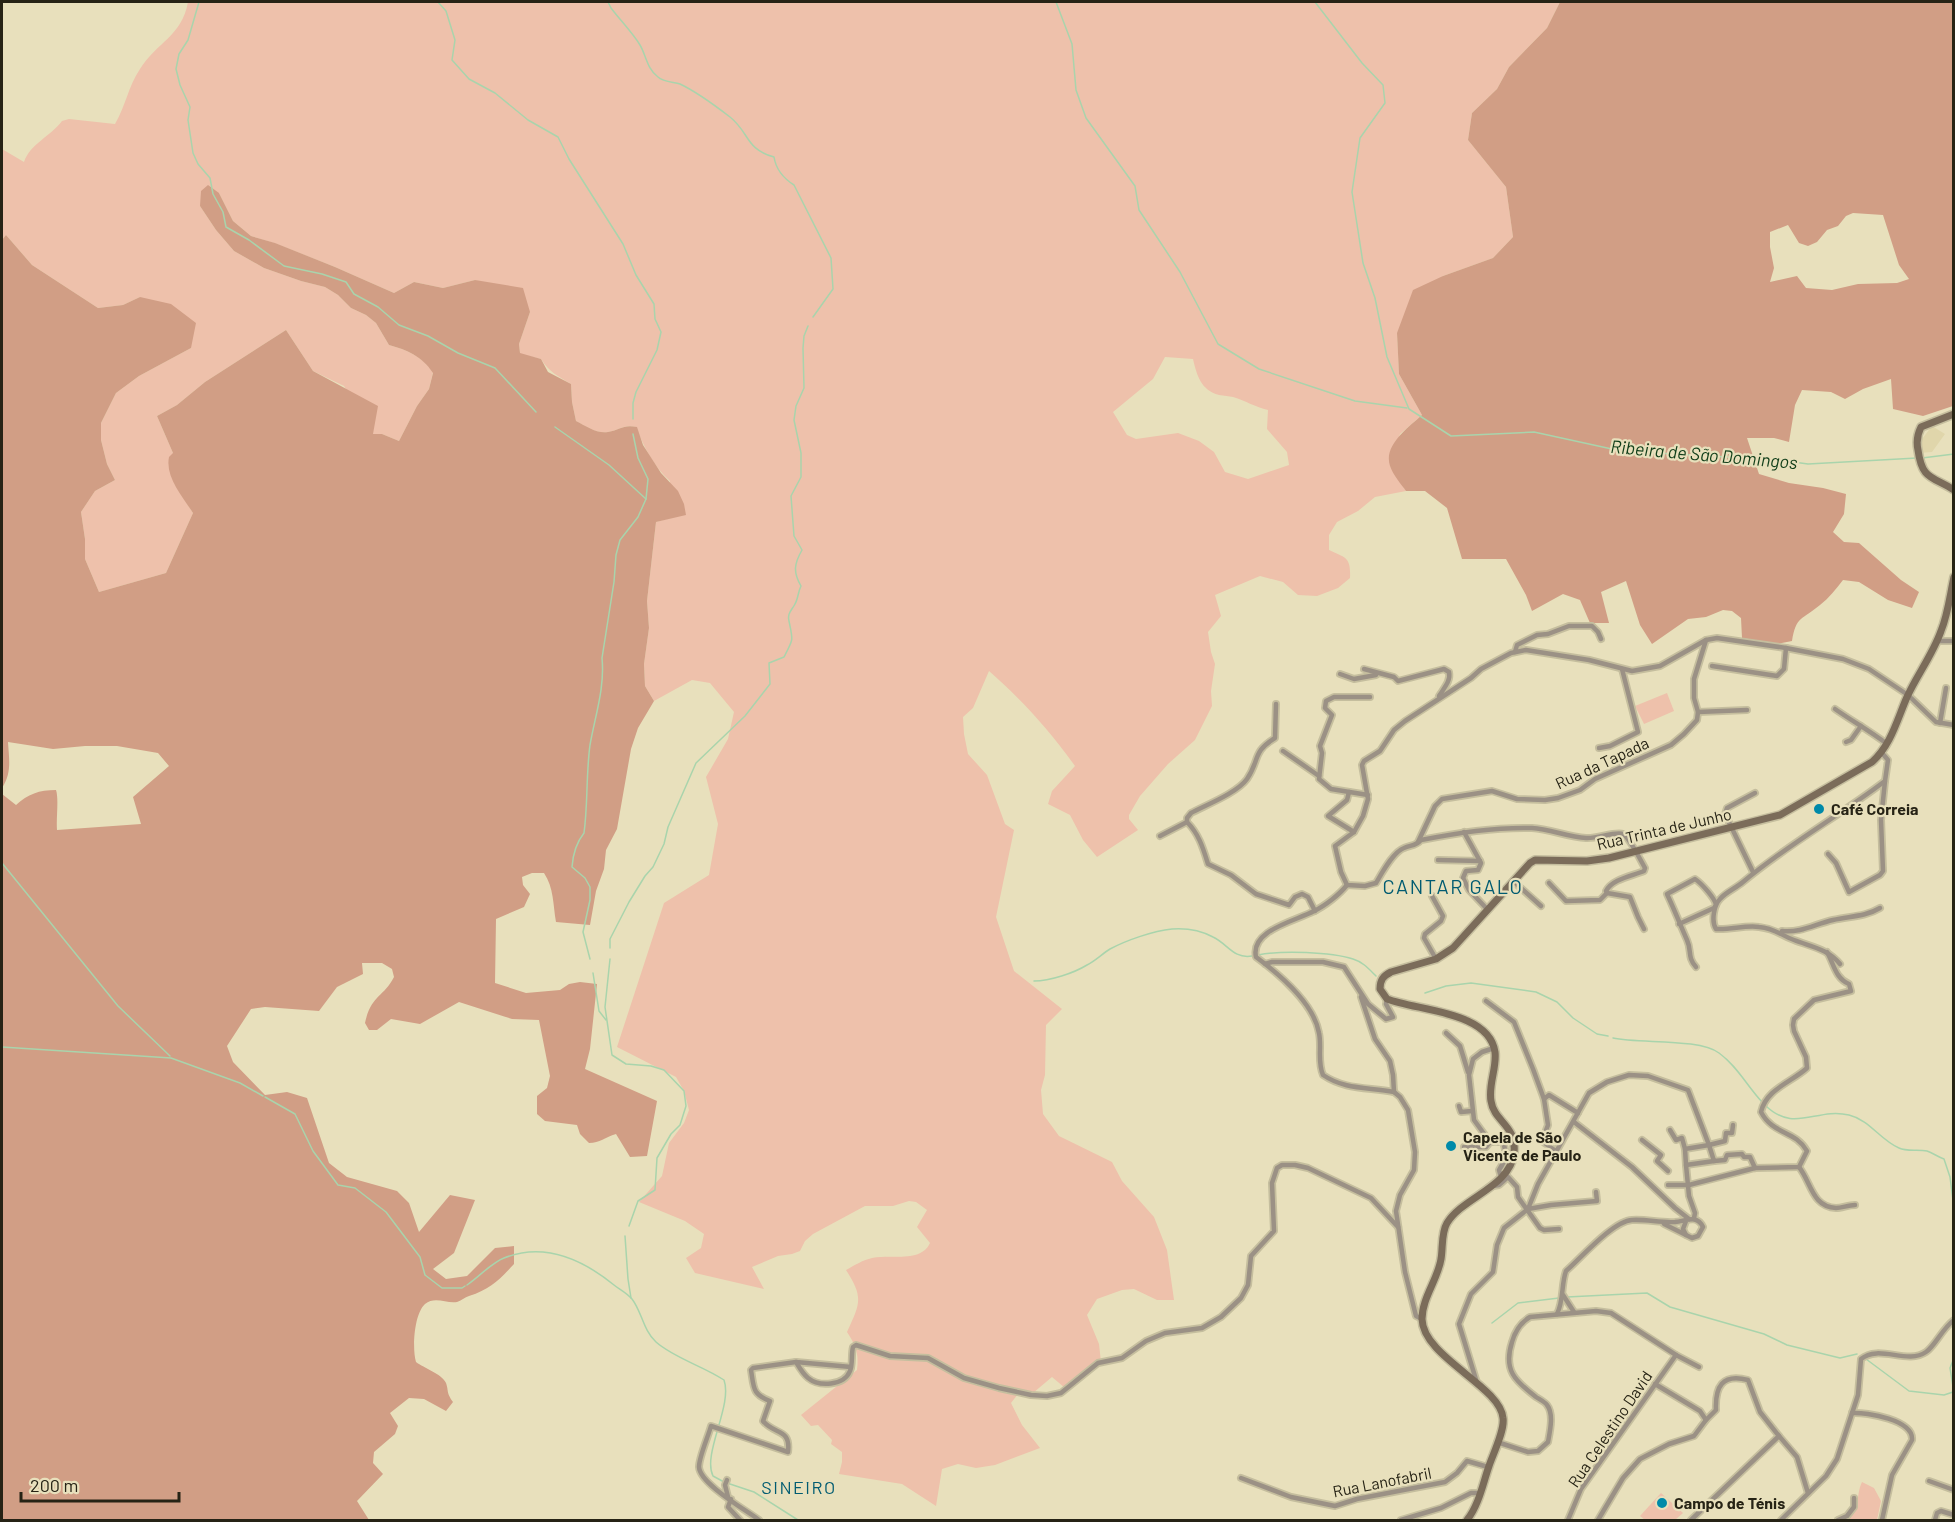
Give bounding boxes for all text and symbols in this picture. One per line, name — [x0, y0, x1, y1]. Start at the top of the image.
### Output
water label: Ribeira de São Domingos — [1610, 435, 1799, 473]
street label: Rua da Tapada — [1552, 733, 1651, 792]
place label: Café Correia — [1831, 799, 1919, 818]
marker: Café Correia — [1812, 802, 1826, 816]
street label: Rua Trinta de Junho — [1595, 804, 1733, 853]
district label: CANTAR GALO — [1382, 874, 1524, 898]
place label: Capela de São Vicente de Paulo — [1463, 1127, 1581, 1164]
marker: Capela de São Vicente de Paulo — [1444, 1139, 1458, 1153]
street label: Rua Celestino David — [1564, 1367, 1656, 1491]
street label: Rua Lanofabril — [1331, 1463, 1433, 1500]
scale bar — [21, 1465, 178, 1503]
text: 200 m — [30, 1474, 78, 1496]
district label: SINEIRO — [761, 1476, 837, 1498]
place label: Campo de Ténis — [1674, 1493, 1785, 1512]
marker: Campo de Ténis — [1655, 1496, 1669, 1510]

